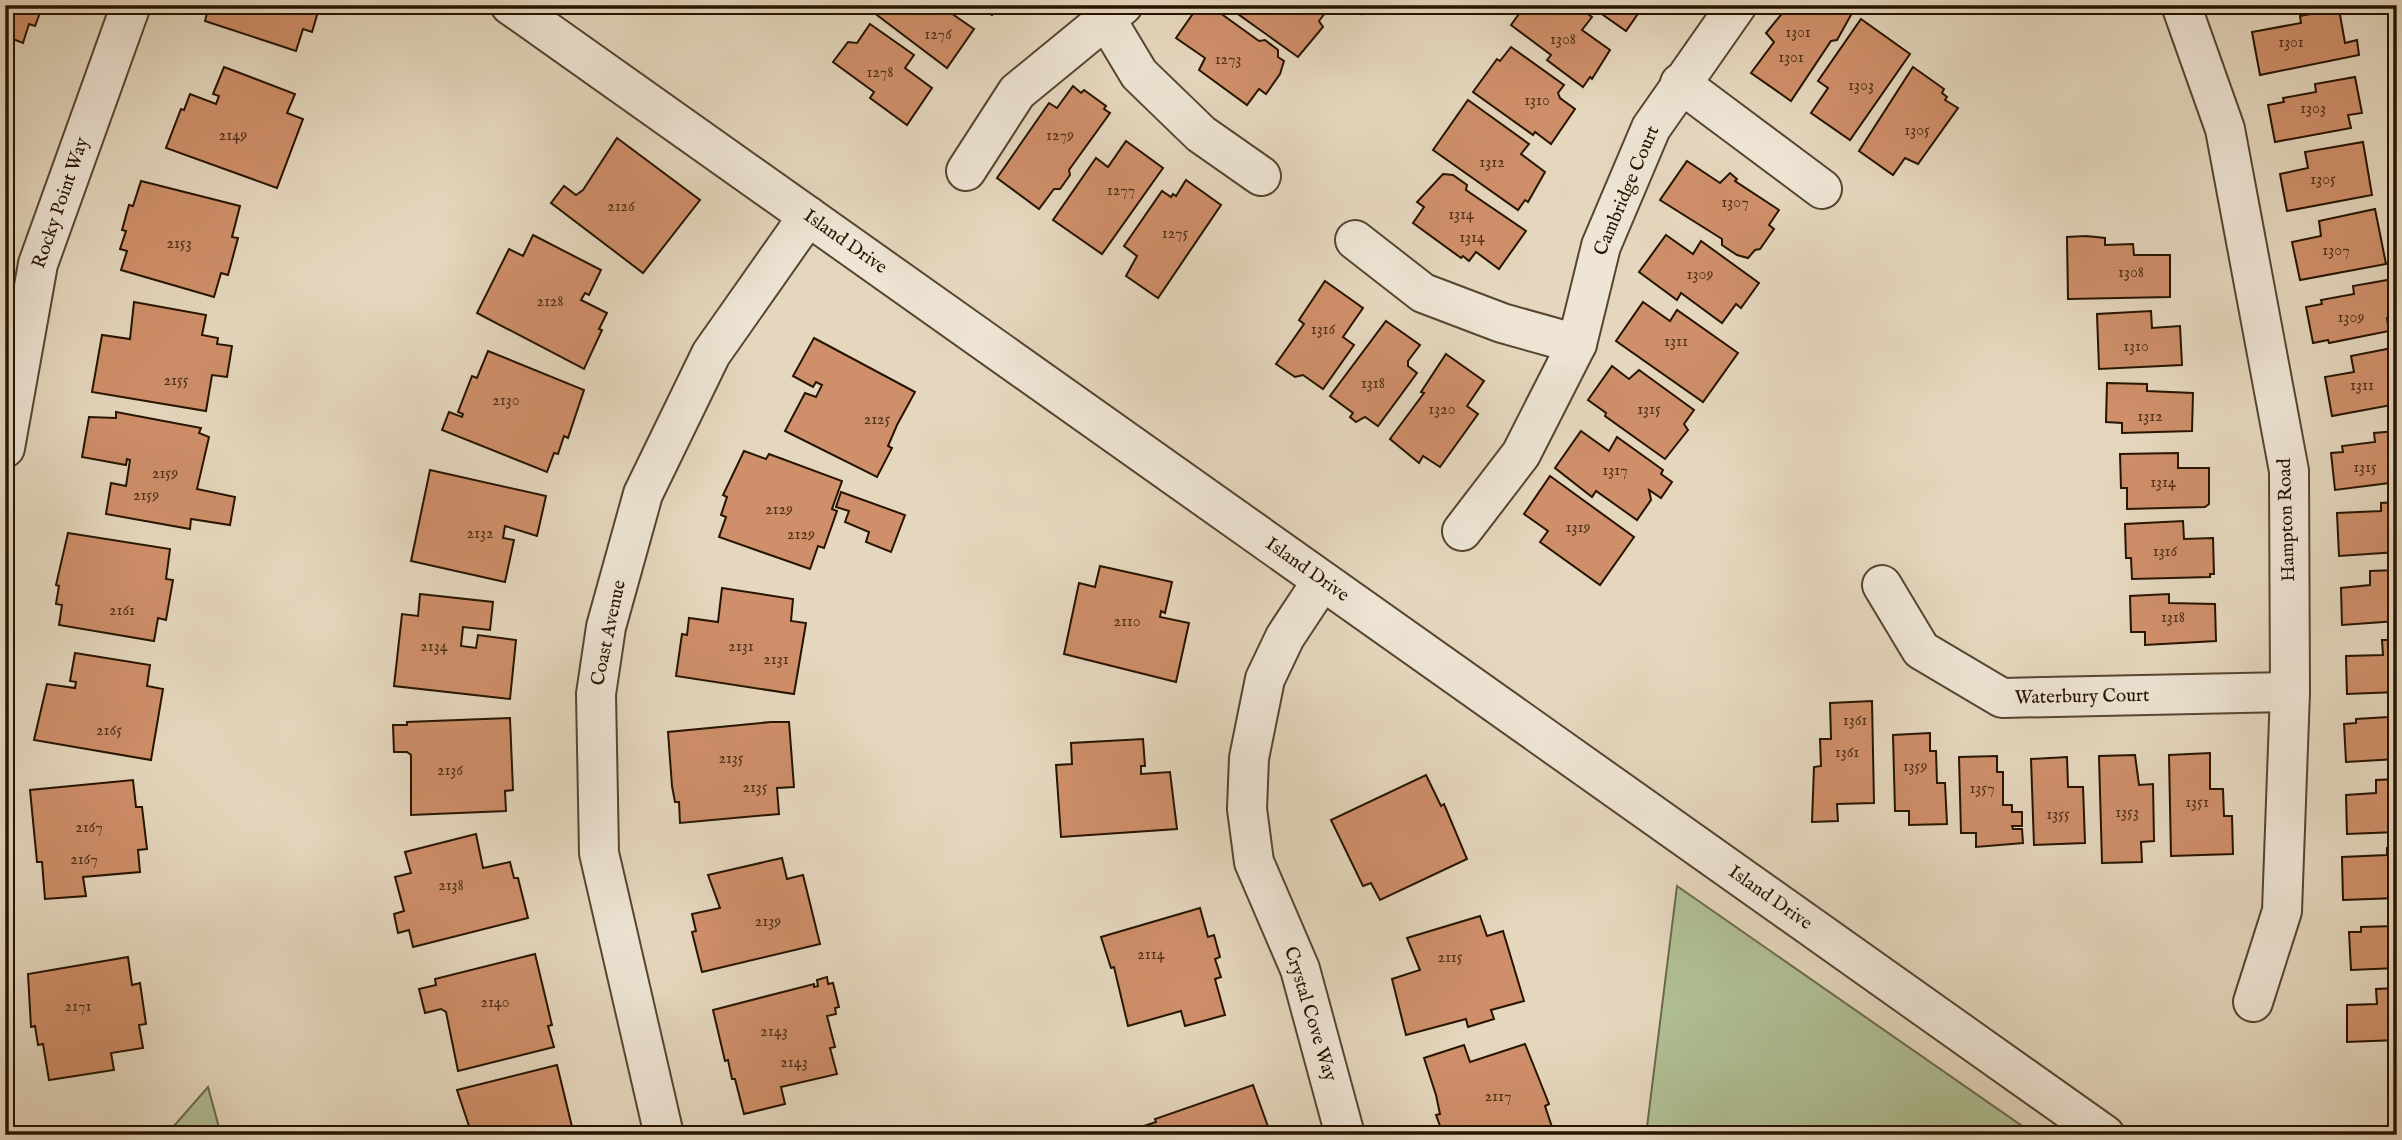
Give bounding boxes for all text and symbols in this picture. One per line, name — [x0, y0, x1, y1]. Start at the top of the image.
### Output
house number: 1301 — [1785, 23, 1811, 43]
house number: 1276 — [924, 25, 952, 45]
house number: 1308 — [1550, 30, 1576, 50]
house number: 1301 — [2278, 33, 2304, 53]
house number: 1301 — [1778, 48, 1804, 68]
house number: 1273 — [1215, 50, 1241, 70]
house number: 1278 — [866, 63, 894, 83]
house number: 1303 — [1848, 76, 1874, 96]
house number: 1310 — [1524, 91, 1550, 111]
house number: 1303 — [2300, 99, 2326, 119]
house number: 1305 — [1904, 121, 1930, 141]
street label: Cambridge Court — [1589, 122, 1665, 260]
house number: 2149 — [219, 126, 247, 146]
house number: 1279 — [1046, 126, 1074, 146]
street label: Rocky Point Way — [27, 134, 95, 272]
house number: 1312 — [1479, 153, 1505, 173]
house number: 1305 — [2310, 170, 2336, 190]
house number: 1277 — [1107, 181, 1135, 201]
house number: 1307 — [1721, 193, 1749, 213]
house number: 2126 — [607, 197, 635, 217]
street label: Island Drive — [798, 204, 892, 280]
house number: 1314 — [1448, 205, 1474, 225]
house number: 1275 — [1162, 224, 1188, 244]
house number: 1314 — [1459, 228, 1485, 248]
house number: 2153 — [166, 234, 192, 254]
house number: 1307 — [2322, 241, 2350, 261]
house number: 1308 — [2118, 263, 2144, 283]
house number: 1309 — [1687, 265, 1713, 285]
house number: 2128 — [536, 292, 564, 312]
house number: 1309 — [2338, 308, 2364, 328]
house number: 1316 — [1311, 320, 1336, 340]
house number: 1311 — [1664, 332, 1688, 352]
house number: 1310 — [2123, 337, 2149, 357]
house number: 2155 — [163, 371, 189, 391]
house number: 1318 — [1361, 374, 1385, 394]
house number: 1311 — [2350, 376, 2374, 396]
house number: 2130 — [492, 391, 520, 411]
house number: 1320 — [1428, 400, 1456, 420]
house number: 1315 — [1637, 400, 1661, 420]
house number: 1312 — [2137, 407, 2163, 427]
house number: 2125 — [864, 410, 891, 430]
street label: Hampton Road — [2273, 457, 2301, 582]
house number: 1315 — [2353, 458, 2377, 478]
house number: 1317 — [1602, 461, 1628, 481]
house number: 2159 — [152, 464, 178, 484]
house number: 1314 — [2150, 473, 2176, 493]
house number: 2159 — [133, 486, 159, 506]
house number: 2129 — [765, 500, 793, 520]
house number: 1319 — [1566, 518, 1590, 538]
house number: 2132 — [467, 524, 493, 544]
house number: 2129 — [787, 525, 815, 545]
street label: Island Drive — [1260, 532, 1354, 608]
house number: 1316 — [2153, 542, 2178, 562]
street label: Coast Avenue — [586, 578, 632, 688]
house number: 2161 — [109, 601, 135, 621]
house number: 1318 — [2161, 608, 2185, 628]
house number: 2110 — [1113, 612, 1141, 632]
house number: 2134 — [420, 637, 448, 657]
house number: 2131 — [728, 637, 754, 657]
house number: 2131 — [763, 650, 789, 670]
street label: Waterbury Court — [2014, 684, 2150, 710]
house number: 1361 — [1843, 711, 1867, 731]
house number: 2165 — [96, 721, 122, 741]
house number: 1361 — [1835, 743, 1859, 763]
house number: 2135 — [718, 749, 744, 769]
house number: 1359 — [1903, 757, 1927, 777]
house number: 2136 — [437, 761, 463, 781]
house number: 2135 — [742, 778, 768, 798]
house number: 1357 — [1969, 779, 1995, 799]
house number: 1351 — [2185, 793, 2209, 813]
house number: 1353 — [2115, 803, 2139, 823]
house number: 1355 — [2046, 805, 2070, 825]
house number: 2167 — [75, 818, 103, 838]
house number: 2167 — [70, 850, 98, 870]
street label: Island Drive — [1723, 860, 1817, 936]
house number: 2138 — [438, 876, 464, 896]
house number: 2139 — [755, 912, 781, 932]
street label: Crystal Cove Way — [1278, 944, 1342, 1085]
house number: 2114 — [1137, 945, 1165, 965]
house number: 2115 — [1437, 948, 1463, 968]
house number: 2140 — [480, 993, 510, 1013]
house number: 2171 — [65, 997, 91, 1017]
house number: 2143 — [760, 1022, 788, 1042]
house number: 2143 — [780, 1053, 808, 1073]
house number: 2117 — [1485, 1087, 1511, 1107]

